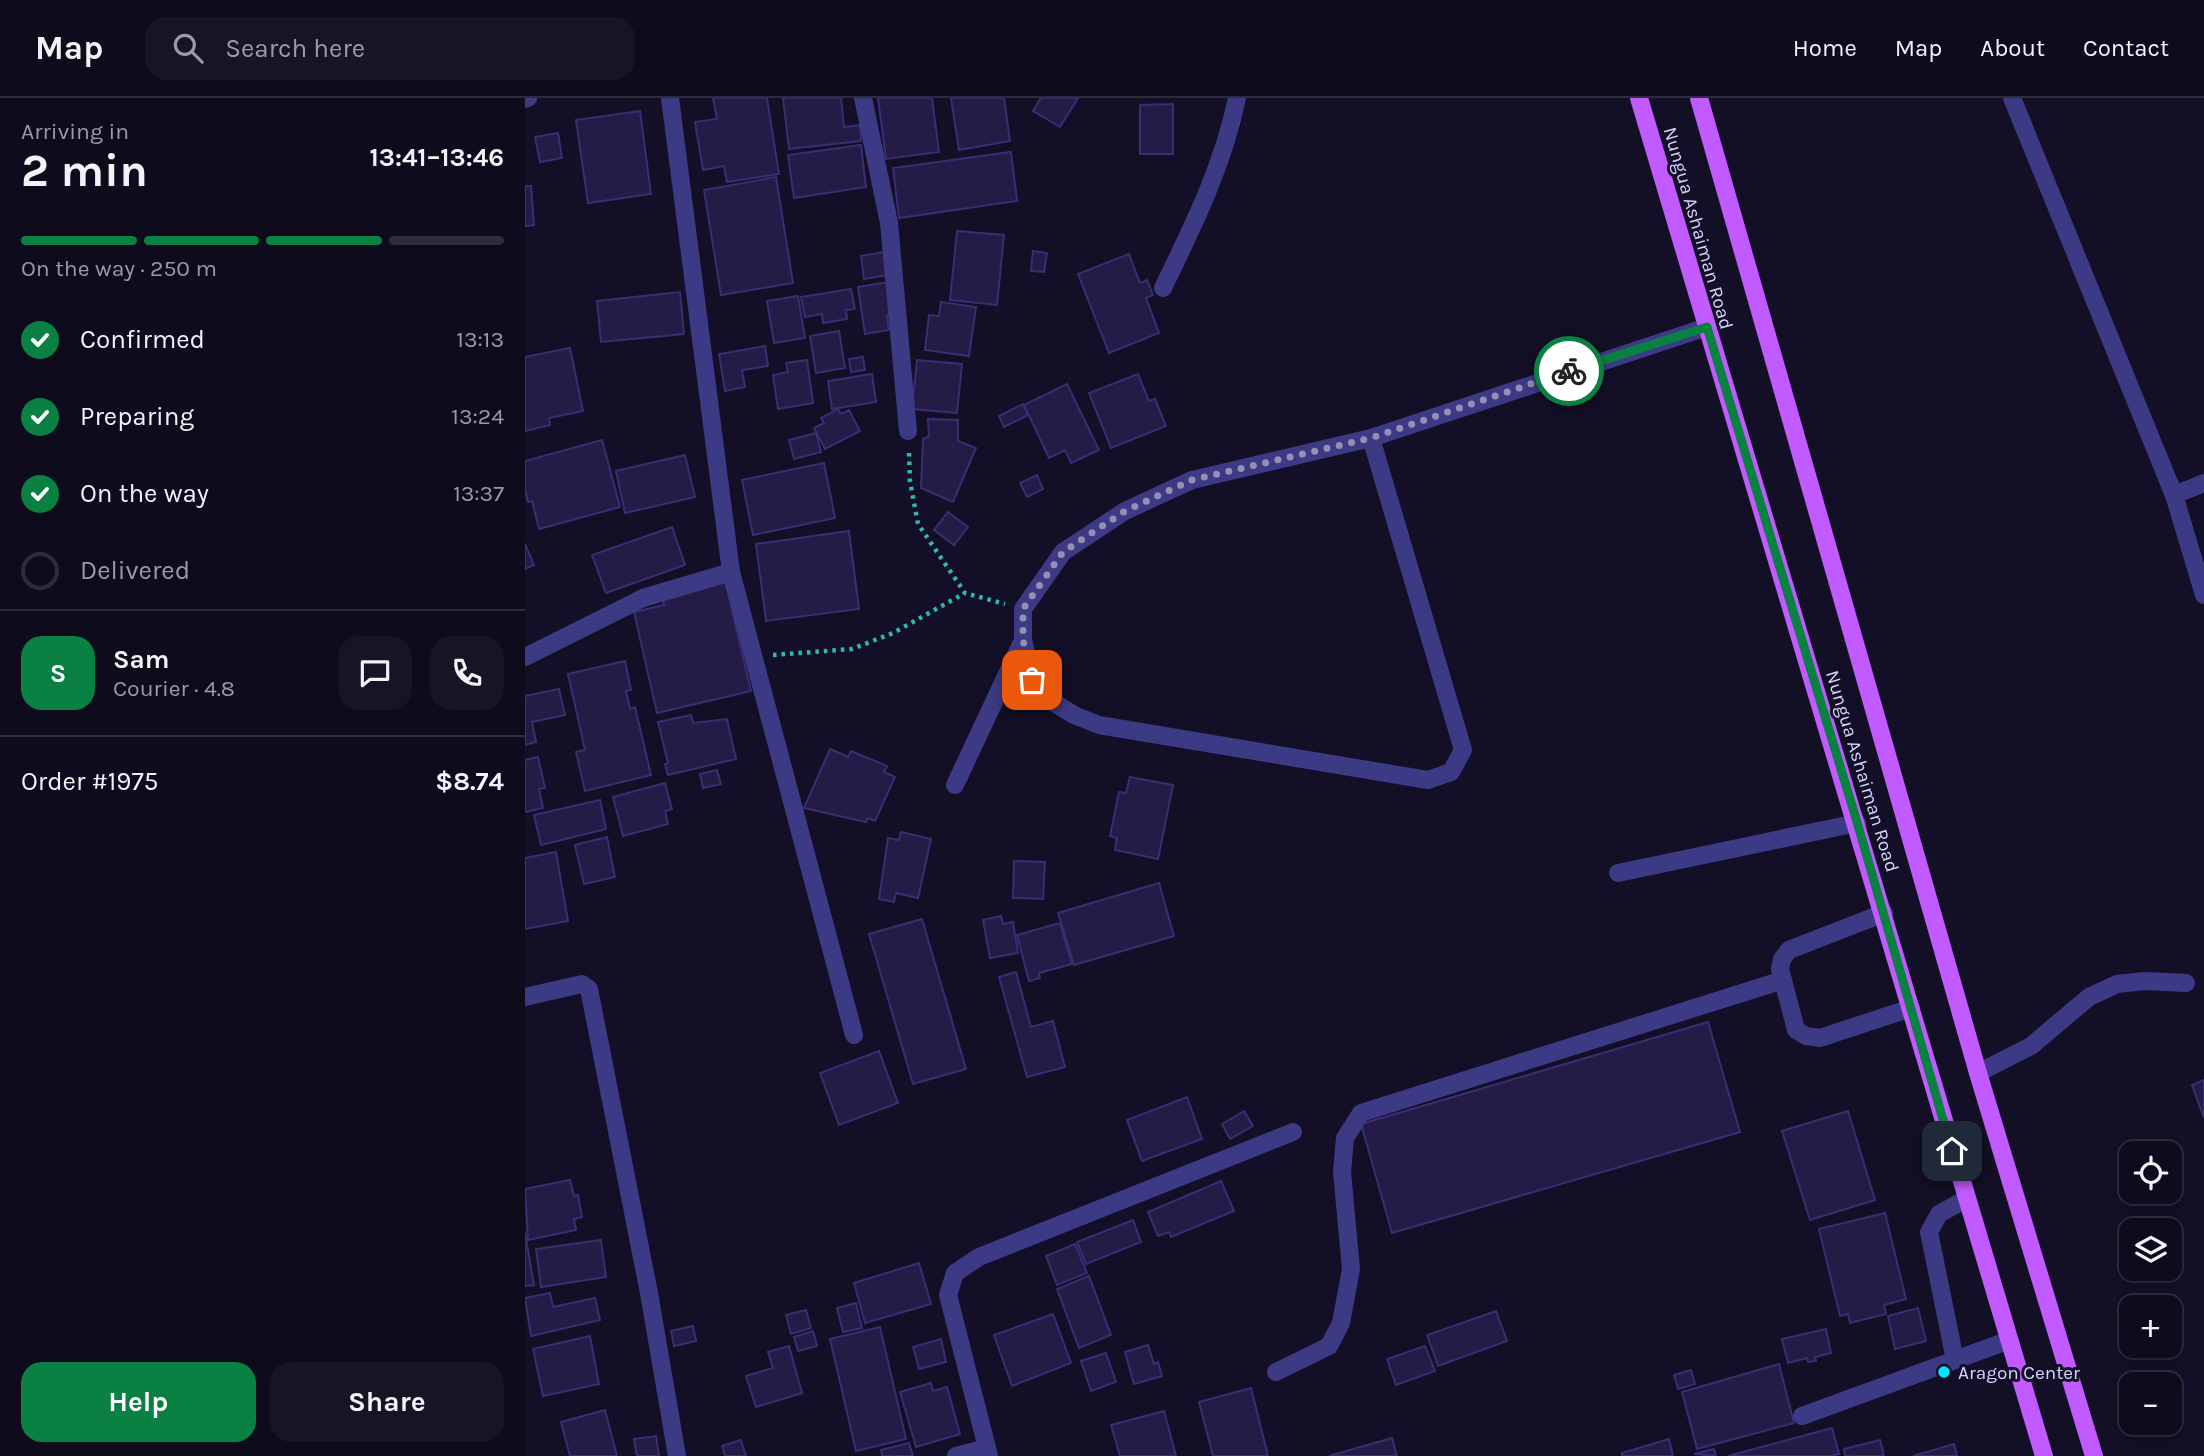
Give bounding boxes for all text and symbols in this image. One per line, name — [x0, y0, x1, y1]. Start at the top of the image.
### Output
search box — [145, 17, 635, 80]
text: Map — [35, 29, 103, 67]
icon: search — [169, 29, 207, 67]
text: Search here — [225, 33, 365, 64]
text: Home — [1793, 34, 1857, 62]
text: Map — [1895, 34, 1942, 62]
text: About — [1980, 34, 2045, 62]
text: Contact — [2083, 34, 2169, 62]
text: Arriving in — [21, 118, 129, 145]
street label: Nungua Ashaiman Road — [1659, 124, 1738, 332]
text: 13:41–13:46 — [369, 142, 504, 173]
text: 2 min — [21, 144, 148, 198]
text: On the way · 250 m — [21, 255, 217, 282]
icon: check — [21, 321, 59, 359]
text: Confirmed — [80, 324, 205, 355]
text: 13:13 — [456, 326, 504, 353]
courier — [1534, 336, 1604, 406]
icon: bike — [1550, 352, 1588, 390]
icon: check — [21, 398, 59, 436]
text: Preparing — [80, 401, 194, 432]
text: 13:24 — [451, 403, 504, 430]
icon: check — [21, 475, 59, 513]
text: On the way — [80, 478, 209, 509]
text: 13:37 — [453, 480, 504, 507]
text: Delivered — [80, 555, 190, 586]
button: chat — [338, 636, 412, 710]
button: phone — [430, 636, 504, 710]
text: Sam — [113, 644, 169, 675]
pin — [1002, 650, 1062, 710]
text: S — [50, 658, 66, 689]
icon: bag — [1013, 661, 1051, 699]
street label: Nungua Ashaiman Road — [1821, 668, 1903, 875]
text: Courier · 4.8 — [113, 675, 235, 702]
text: Order #1975 — [21, 766, 158, 797]
text: $8.74 — [435, 766, 504, 797]
pin — [1922, 1121, 1982, 1181]
icon: home — [1933, 1132, 1971, 1170]
map controls — [2119, 1141, 2182, 1435]
button: locate — [2119, 1141, 2182, 1204]
button: layers — [2119, 1218, 2182, 1281]
button: + — [2119, 1295, 2182, 1358]
button: Help — [21, 1362, 256, 1442]
button: Share — [270, 1362, 504, 1442]
place label: Aragon Center — [1958, 1362, 2080, 1384]
marker: Aragon Center — [1936, 1364, 1952, 1380]
button: − — [2119, 1372, 2182, 1435]

